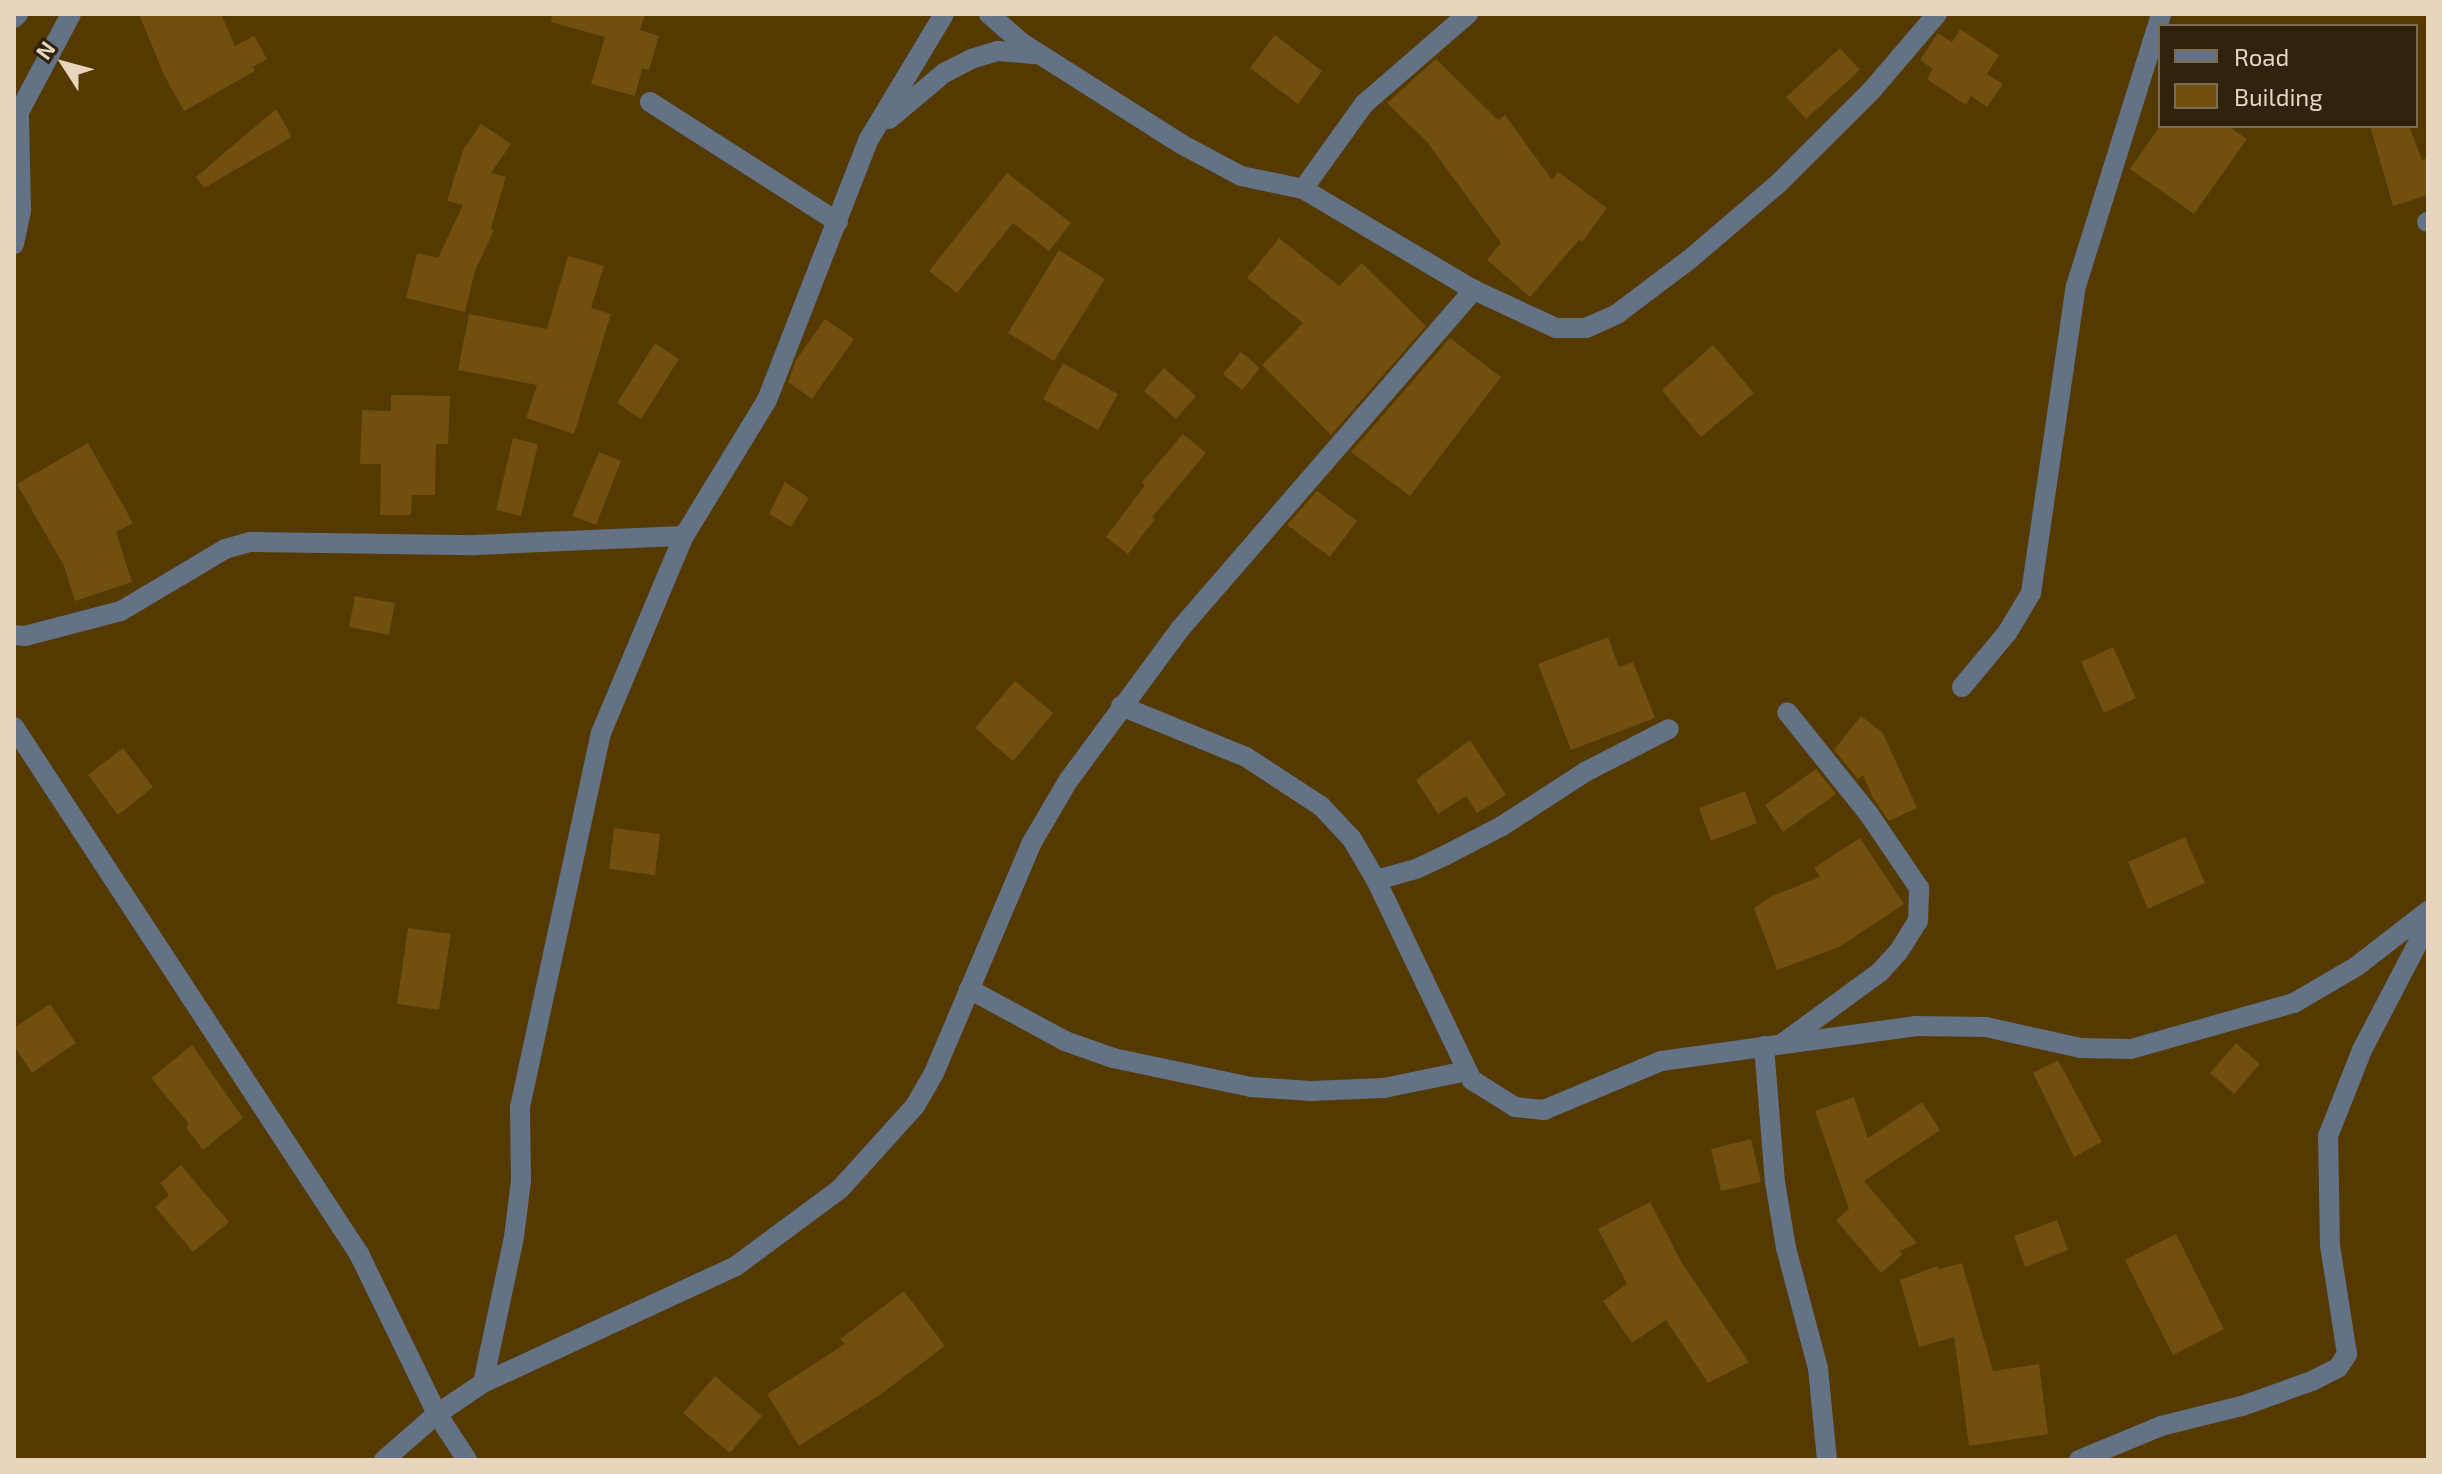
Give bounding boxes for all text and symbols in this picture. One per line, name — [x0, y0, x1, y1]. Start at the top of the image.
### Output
north arrow — [24, 24, 104, 104]
legend — [2158, 24, 2418, 128]
text: N — [29, 36, 60, 64]
text: Road — [2234, 42, 2289, 71]
text: Building — [2234, 82, 2323, 111]

